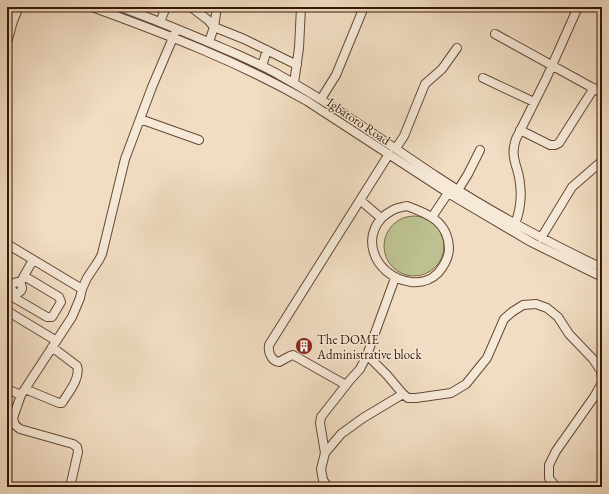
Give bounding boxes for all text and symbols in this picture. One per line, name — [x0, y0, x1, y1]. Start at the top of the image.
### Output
street label: Igbatoro Road — [324, 94, 394, 149]
place label: The DOME Administrative block — [316, 331, 422, 363]
building icon: The DOME Administrative block — [294, 336, 314, 356]

